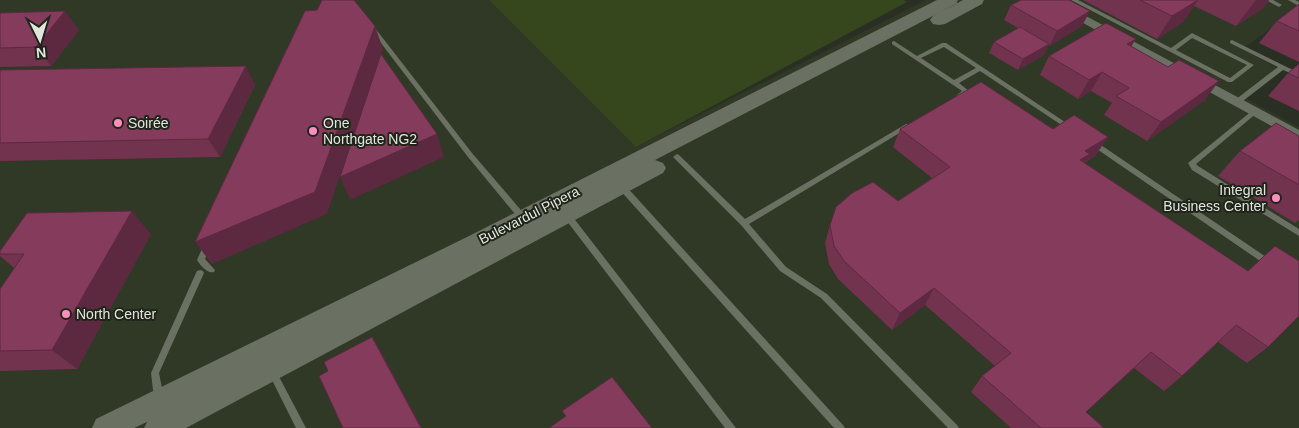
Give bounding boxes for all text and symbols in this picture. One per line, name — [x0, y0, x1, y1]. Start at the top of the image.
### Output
north arrow — [15, 15, 65, 65]
text: N — [35, 45, 47, 61]
place label: Soirée — [128, 115, 169, 131]
place label: One Northgate NG2 — [323, 115, 417, 147]
marker: Soirée — [112, 117, 124, 129]
marker: One Northgate NG2 — [307, 125, 319, 137]
place label: Integral Business Center — [1163, 182, 1266, 214]
street label: Bulevardul Pipera — [476, 183, 582, 247]
marker: Integral Business Center — [1270, 192, 1282, 204]
place label: North Center — [76, 306, 156, 322]
marker: North Center — [60, 308, 72, 320]

